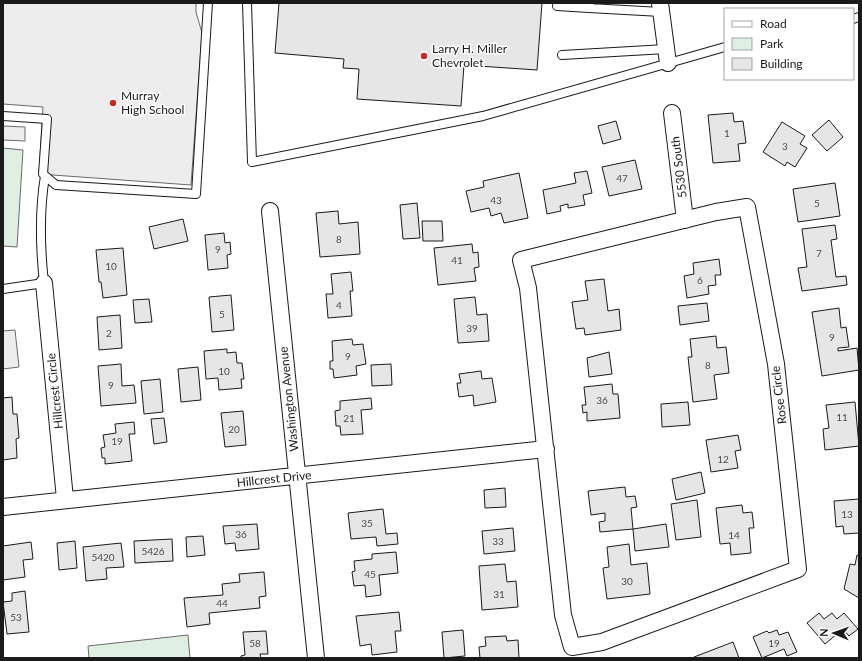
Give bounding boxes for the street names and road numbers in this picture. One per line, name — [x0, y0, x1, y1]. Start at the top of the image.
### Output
street label: 5530 South — [667, 135, 690, 199]
street label: Washington Avenue — [276, 346, 301, 452]
street label: Hillcrest Circle — [43, 352, 66, 430]
street label: Rose Circle — [767, 365, 790, 425]
street label: Hillcrest Drive — [236, 467, 312, 490]

